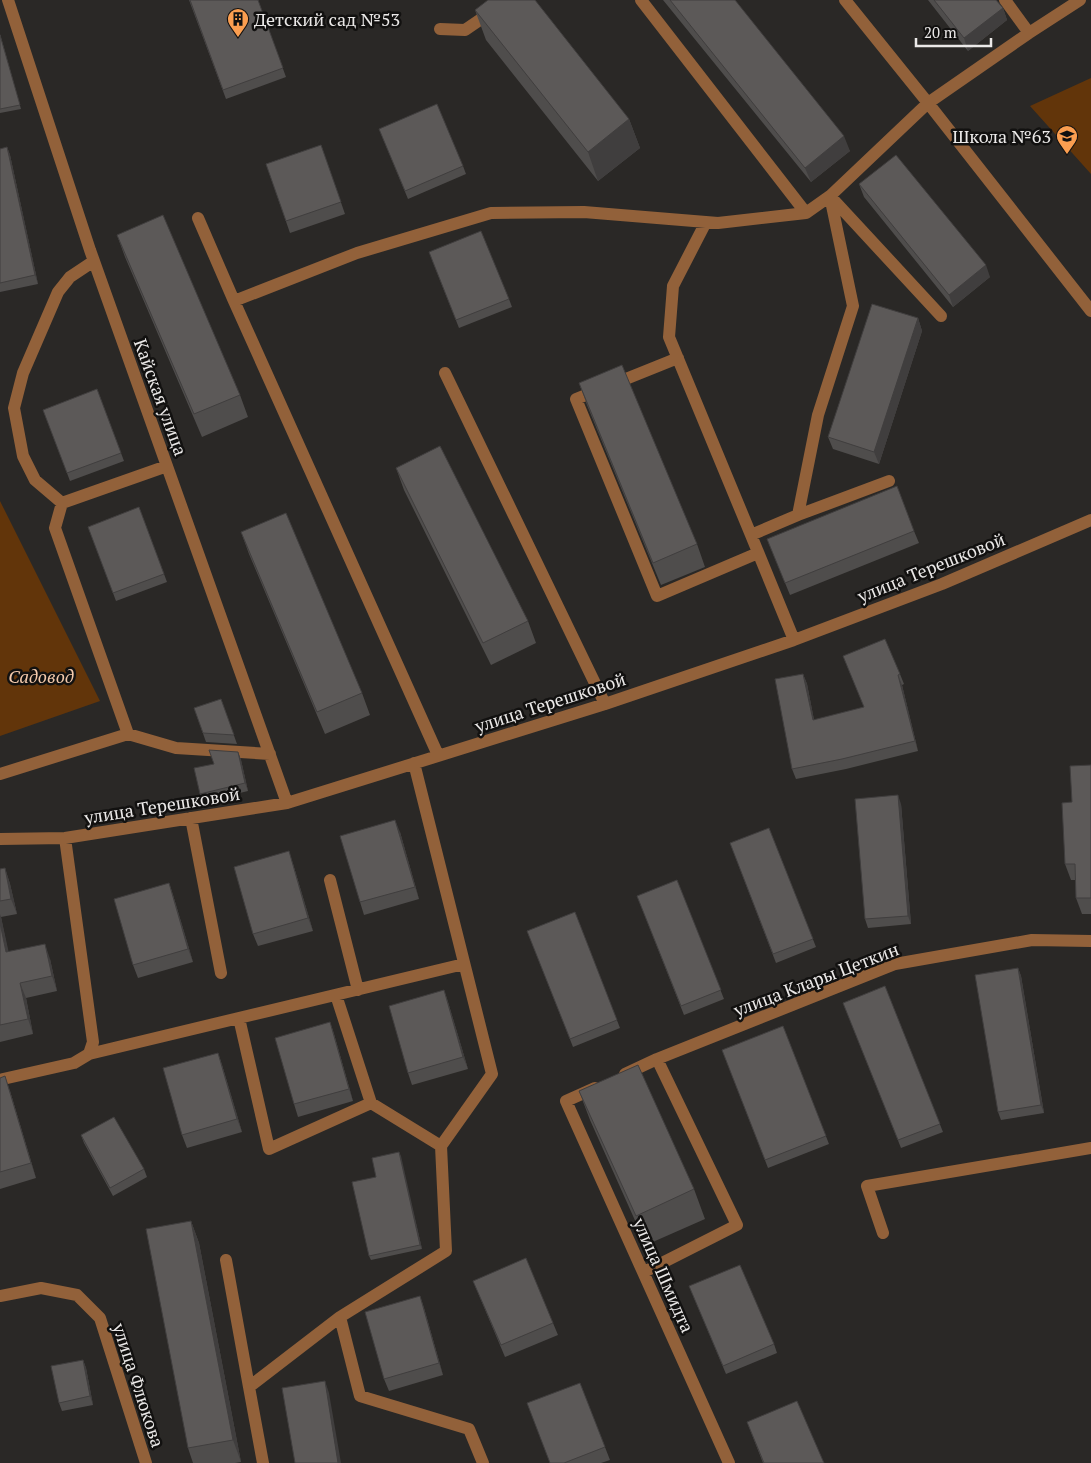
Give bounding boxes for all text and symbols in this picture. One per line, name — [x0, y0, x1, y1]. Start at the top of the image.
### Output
building icon: Детский сад №53 — [226, 7, 250, 38]
place label: Детский сад №53 — [254, 7, 400, 31]
scale bar — [916, 15, 991, 47]
text: 20 m — [924, 22, 957, 42]
place label: Школа №63 — [953, 124, 1051, 148]
school or university icon: Школа №63 — [1055, 124, 1079, 155]
street label: Кайская улица — [129, 335, 193, 459]
street label: улица Терешковой — [853, 526, 1008, 608]
park label: Садовод — [8, 664, 74, 688]
street label: улица Терешковой — [471, 666, 628, 738]
street label: улица Терешковой — [82, 781, 242, 829]
street label: улица Клары Цеткин — [729, 936, 902, 1022]
street label: улица Шмидта — [628, 1213, 700, 1336]
street label: улица Флюкова — [107, 1319, 170, 1450]

